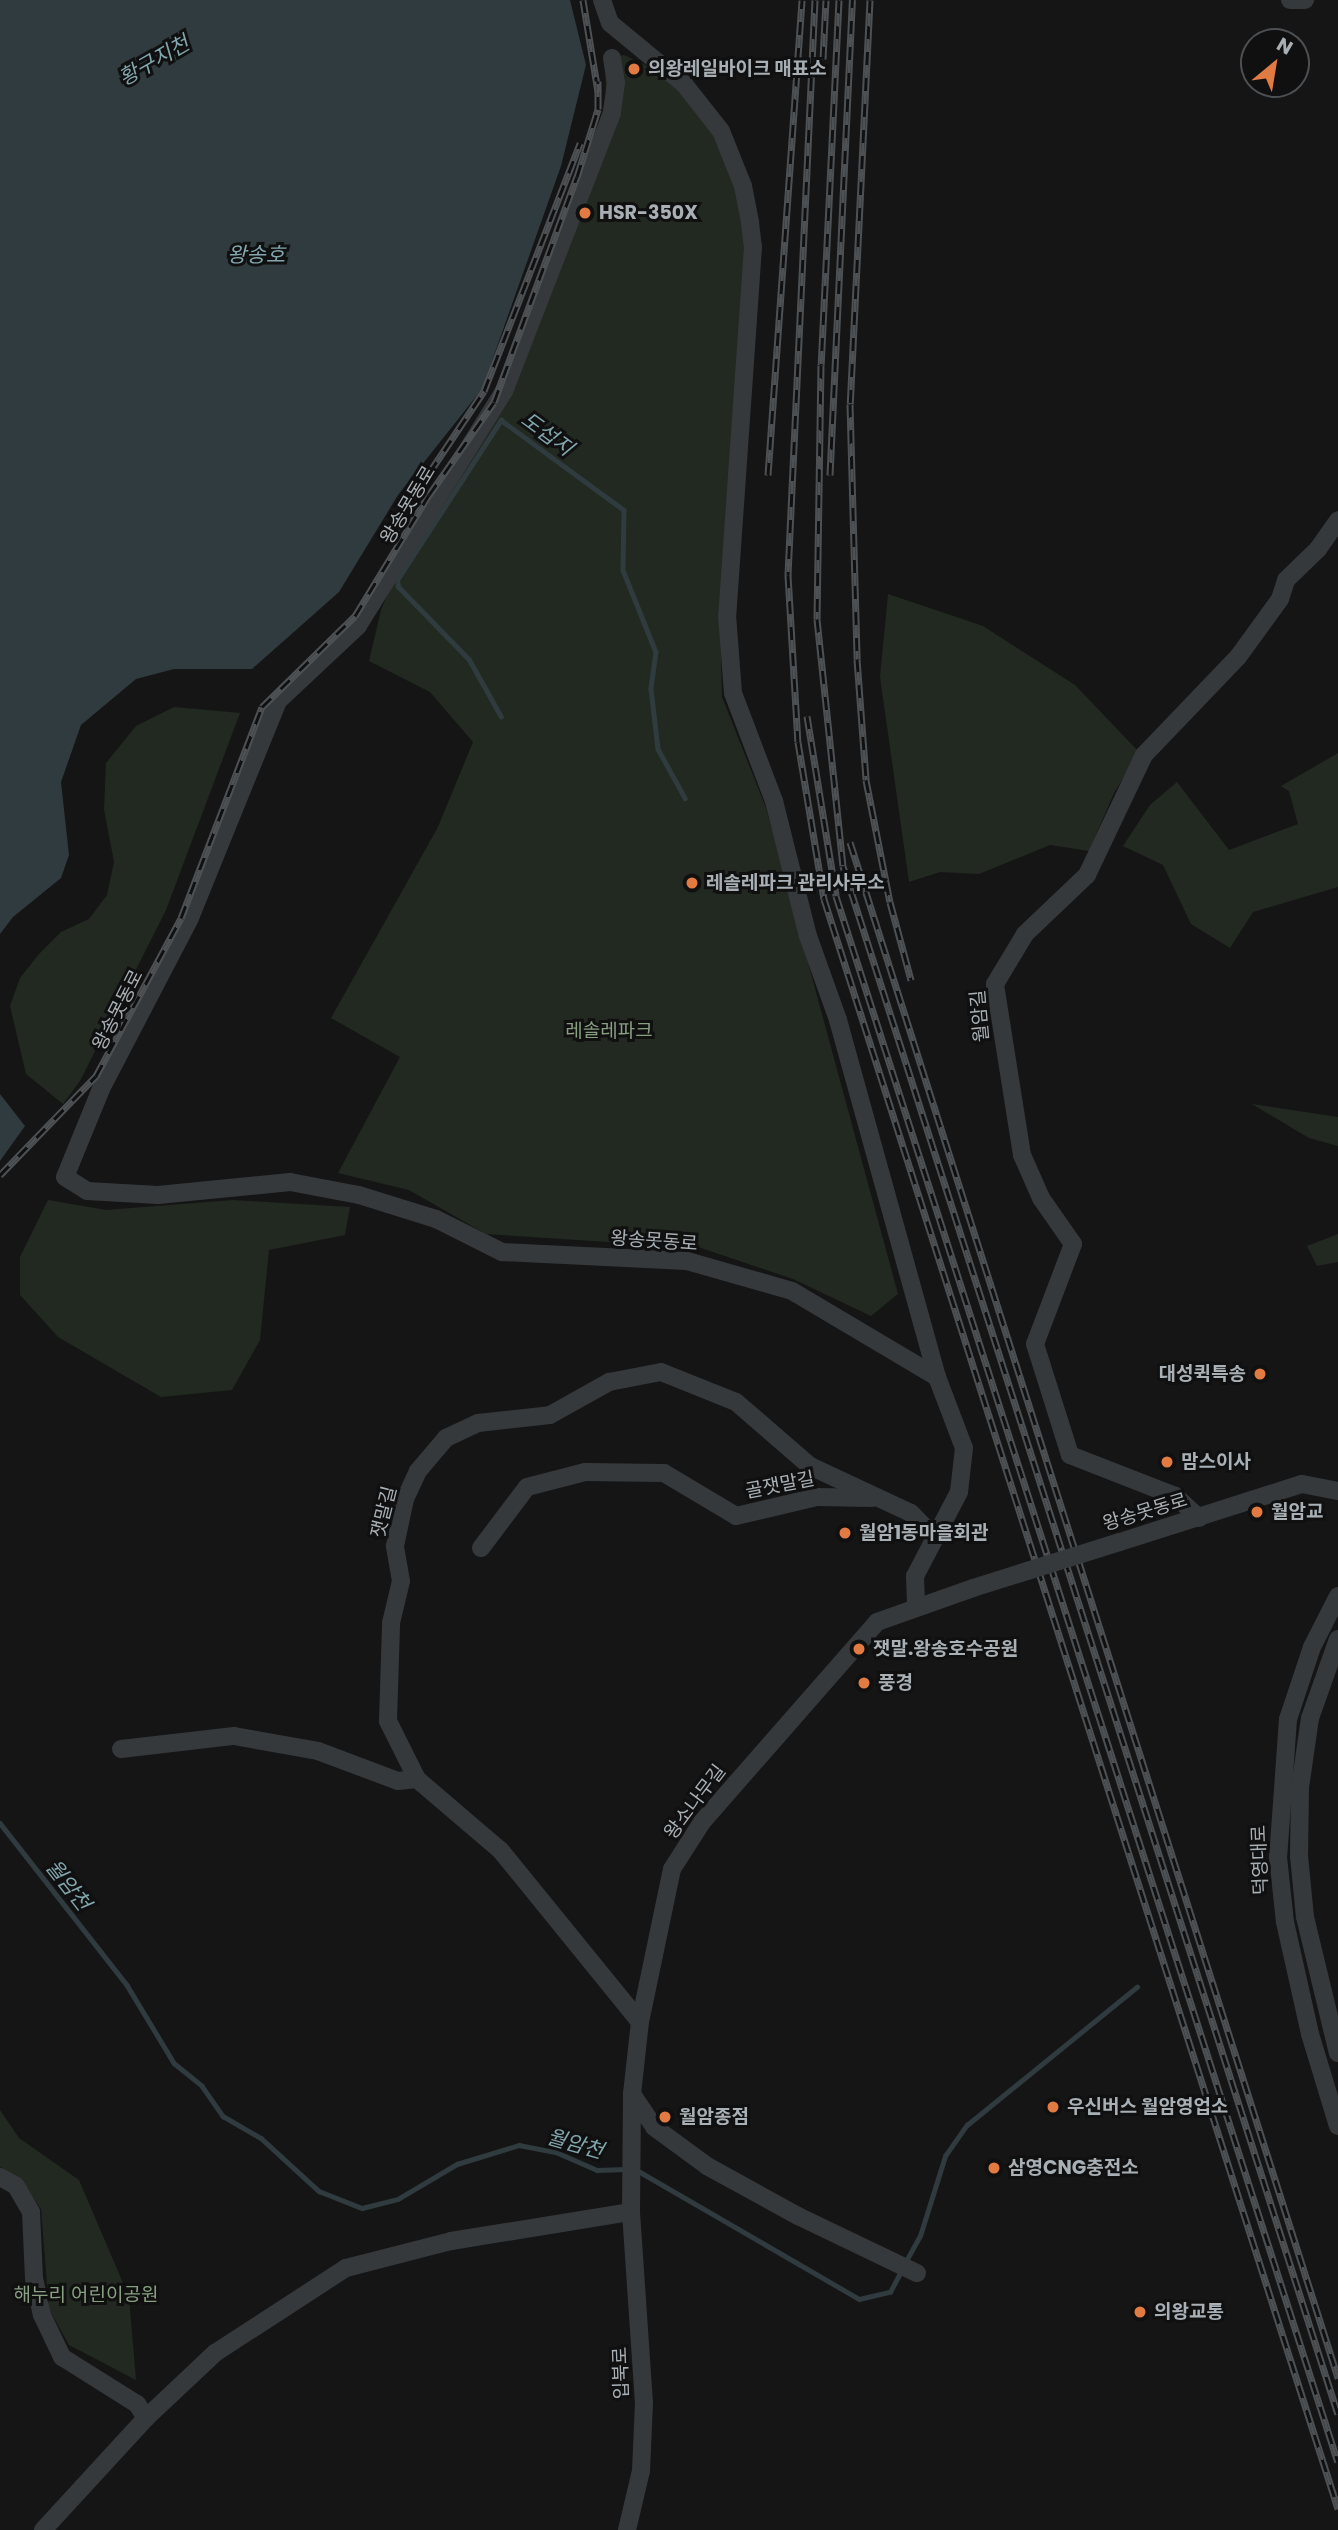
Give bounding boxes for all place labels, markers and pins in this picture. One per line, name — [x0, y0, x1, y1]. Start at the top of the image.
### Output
place label: 의왕레일바이크 매표소 — [648, 58, 827, 80]
marker: 의왕레일바이크 매표소 — [626, 61, 642, 77]
place label: HSR-350X — [599, 202, 698, 224]
marker: HSR-350X — [577, 205, 593, 221]
place label: 레솔레파크 관리사무소 — [706, 872, 885, 894]
marker: 레솔레파크 관리사무소 — [684, 875, 700, 891]
place label: 대성퀵특송 — [1159, 1363, 1246, 1385]
marker: 대성퀵특송 — [1252, 1366, 1268, 1382]
place label: 맘스이사 — [1181, 1451, 1251, 1473]
marker: 맘스이사 — [1159, 1454, 1175, 1470]
place label: 월암교 — [1271, 1501, 1323, 1523]
marker: 월암교 — [1249, 1504, 1265, 1520]
place label: 월암1동마을회관 — [859, 1522, 989, 1544]
marker: 월암1동마을회관 — [837, 1525, 853, 1541]
place label: 잿말.왕송호수공원 — [873, 1638, 1018, 1660]
marker: 잿말.왕송호수공원 — [851, 1641, 867, 1657]
place label: 풍경 — [878, 1672, 913, 1694]
marker: 풍경 — [856, 1675, 872, 1691]
place label: 우신버스 월암영업소 — [1067, 2096, 1228, 2118]
marker: 우신버스 월암영업소 — [1045, 2099, 1061, 2115]
place label: 월암종점 — [679, 2106, 749, 2128]
marker: 월암종점 — [657, 2109, 673, 2125]
place label: 삼영CNG충전소 — [1008, 2157, 1139, 2179]
marker: 삼영CNG충전소 — [986, 2160, 1002, 2176]
place label: 의왕교통 — [1154, 2301, 1224, 2323]
marker: 의왕교통 — [1132, 2304, 1148, 2320]

